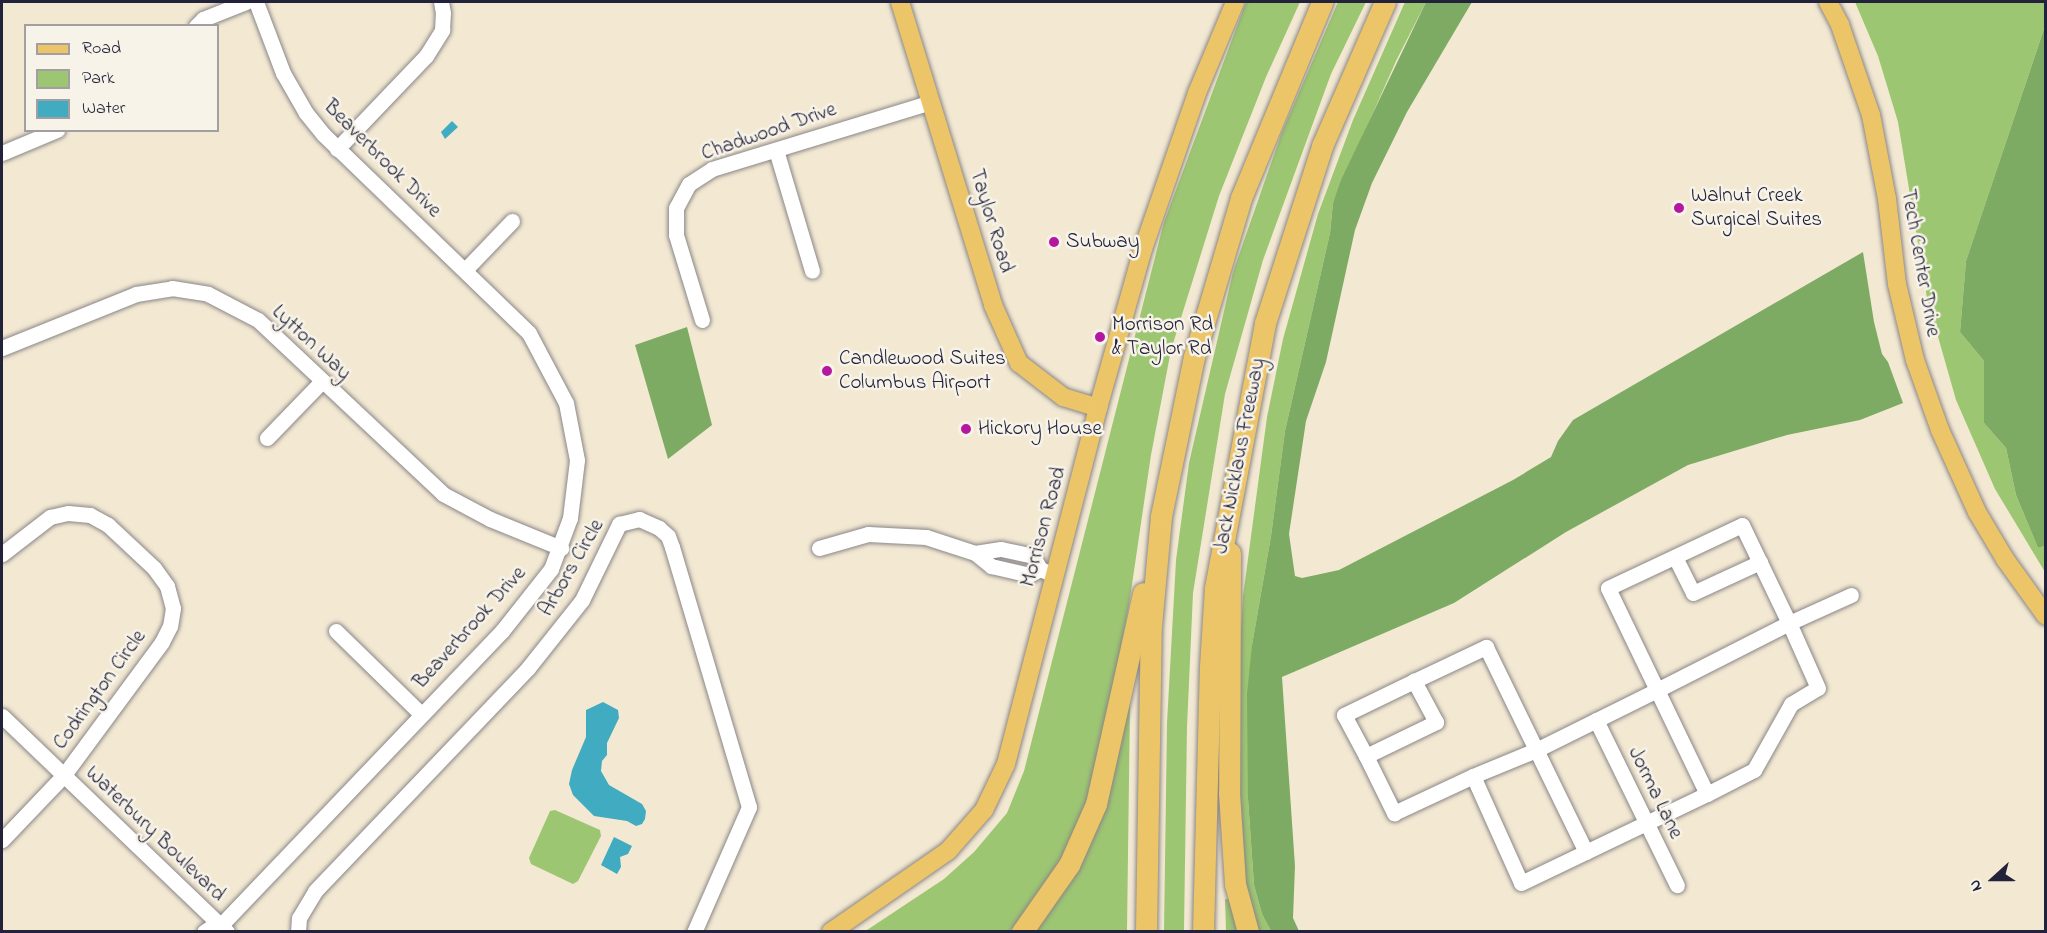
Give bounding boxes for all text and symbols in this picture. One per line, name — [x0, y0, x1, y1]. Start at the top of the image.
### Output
legend — [24, 24, 219, 132]
text: Road — [82, 36, 121, 62]
text: Park — [82, 66, 115, 92]
street label: Beaverbrook Drive — [318, 95, 446, 223]
text: Water — [82, 96, 125, 122]
street label: Chadwood Drive — [698, 97, 840, 167]
street label: Taylor Road — [963, 166, 1019, 276]
place label: Walnut Creek Surgical Suites — [1691, 183, 1822, 233]
street label: Tech Center Drive — [1895, 187, 1945, 339]
marker: Walnut Creek Surgical Suites — [1672, 201, 1686, 215]
place label: Subway — [1066, 229, 1139, 255]
marker: Subway — [1047, 235, 1061, 249]
street label: Lytton Way — [266, 300, 356, 386]
place label: Morrison Rd & Taylor Rd — [1112, 312, 1213, 362]
marker: Morrison Rd & Taylor Rd — [1093, 330, 1107, 344]
place label: Candlewood Suites Columbus Airport — [839, 346, 1006, 396]
street label: Jack Nicklaus Freeway — [1209, 356, 1271, 556]
marker: Candlewood Suites Columbus Airport — [820, 364, 834, 378]
place label: Hickory House — [978, 416, 1102, 442]
marker: Hickory House — [959, 422, 973, 436]
street label: Morrison Road — [1016, 464, 1072, 590]
street label: Arbors Circle — [534, 515, 610, 621]
street label: Beaverbrook Drive — [408, 561, 532, 695]
street label: Codrington Circle — [48, 625, 152, 755]
street label: Jorma Lane — [1622, 743, 1688, 843]
street label: Waterbury Boulevard — [80, 761, 230, 907]
north arrow — [1963, 849, 2023, 909]
text: N — [1963, 876, 1989, 895]

